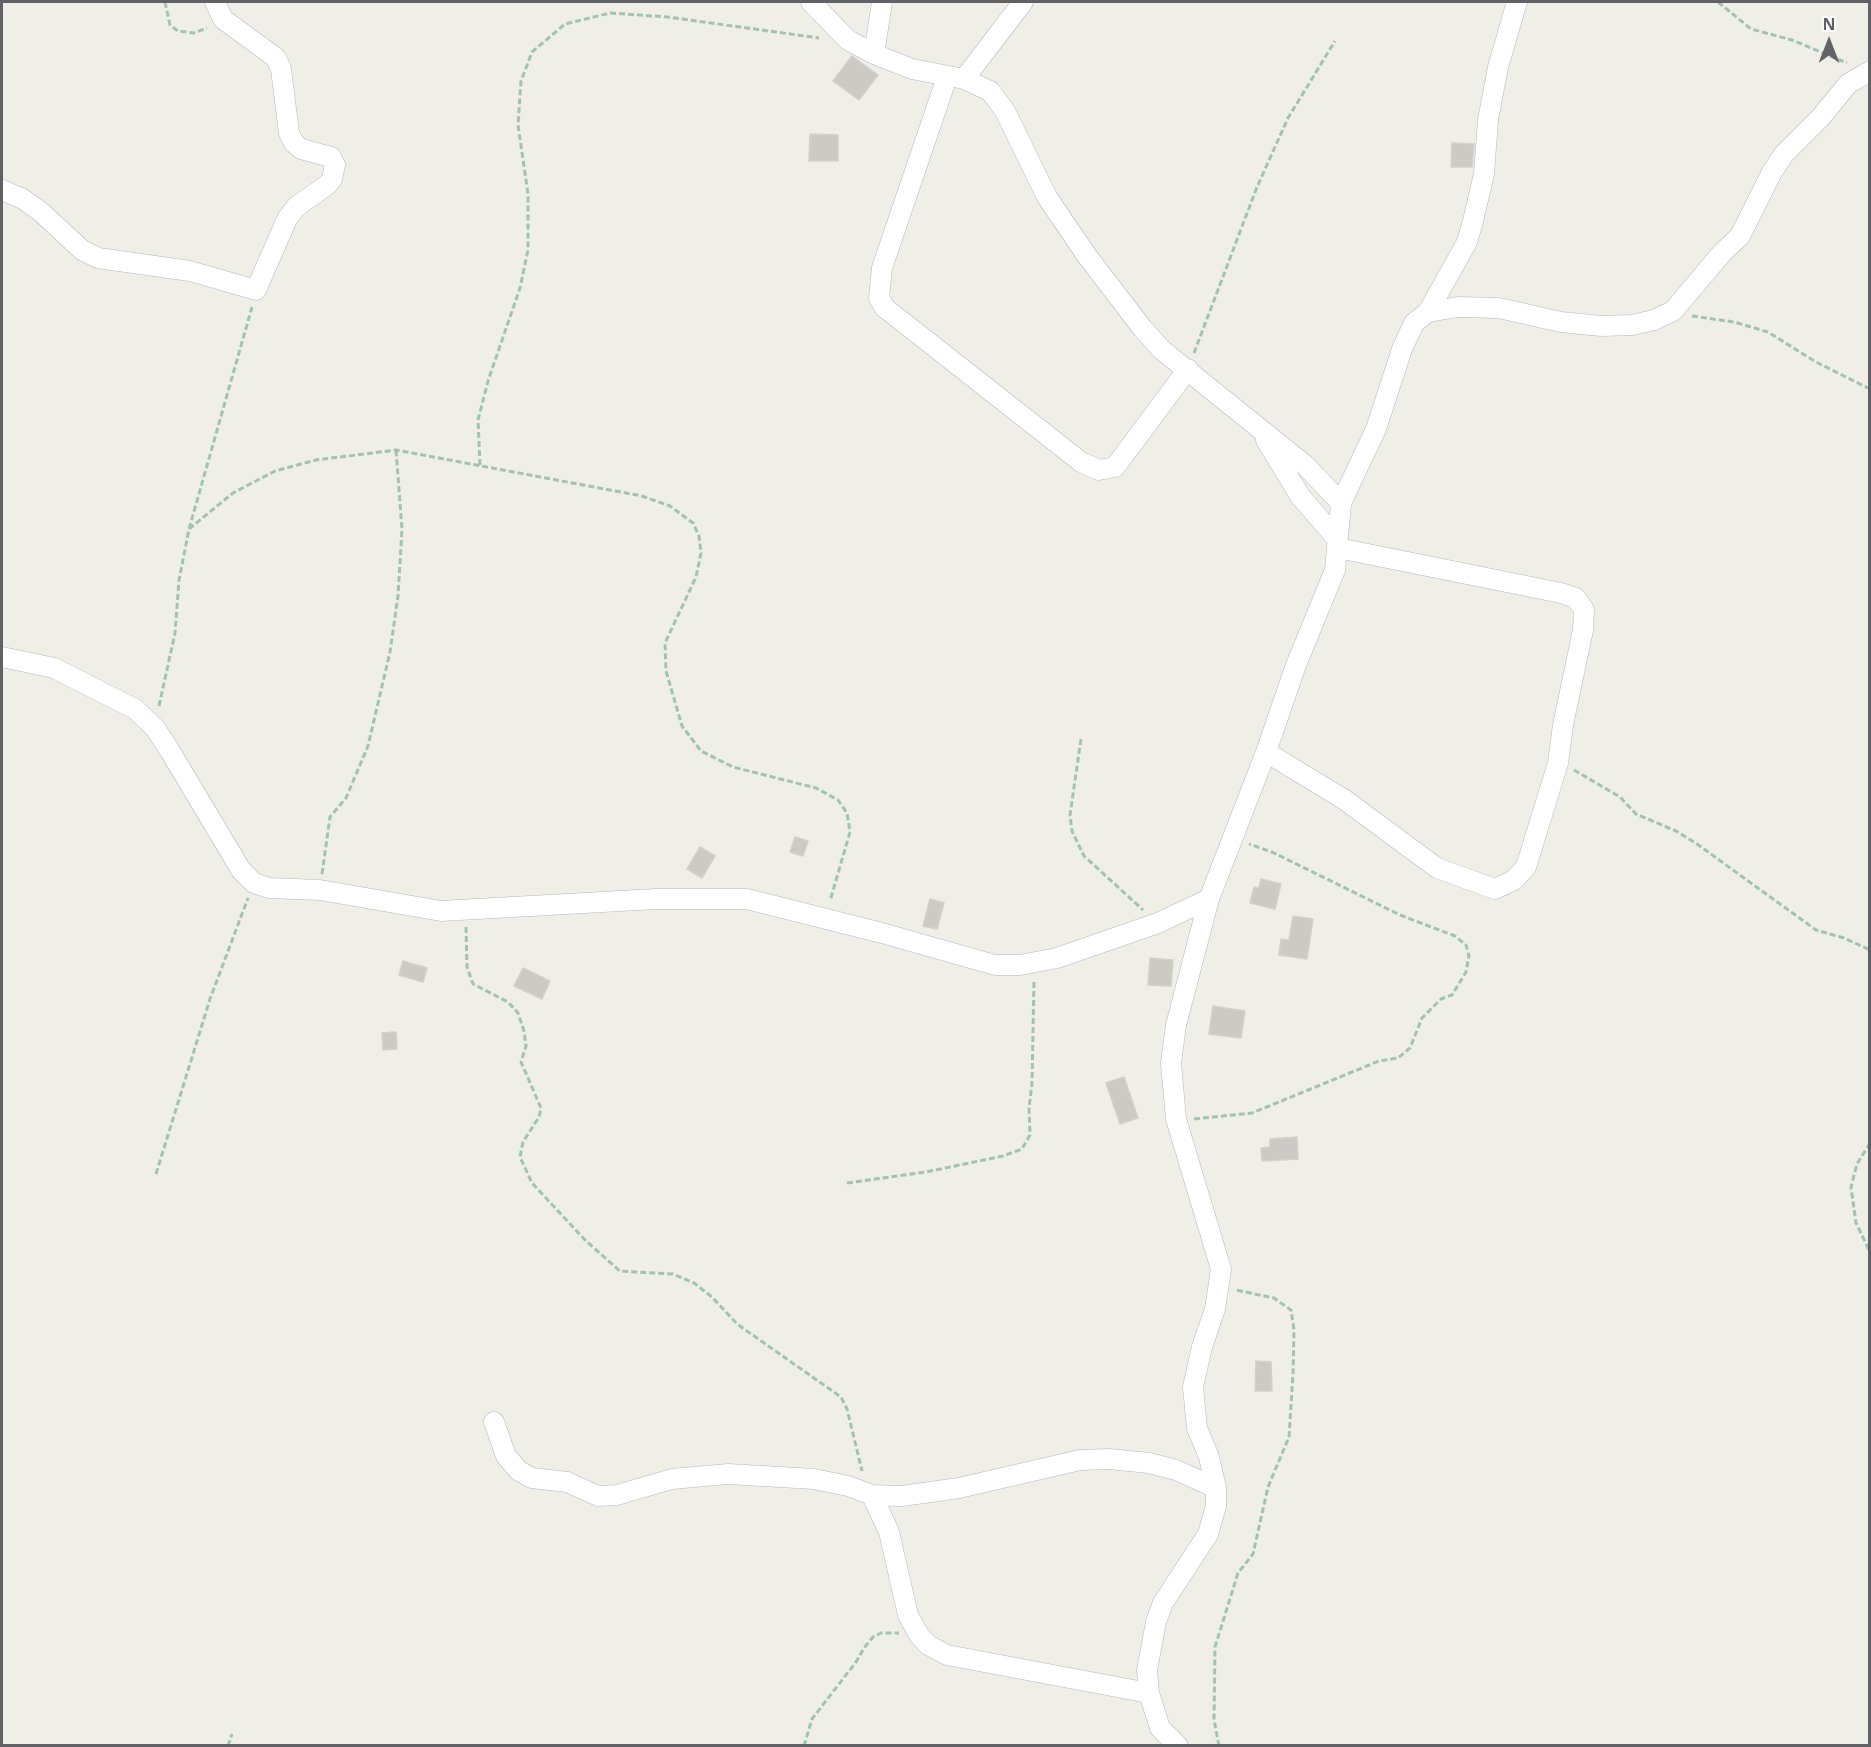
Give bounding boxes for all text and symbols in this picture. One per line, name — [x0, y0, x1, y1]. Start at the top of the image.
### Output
north arrow — [1799, 12, 1859, 72]
text: N — [1822, 13, 1836, 35]

